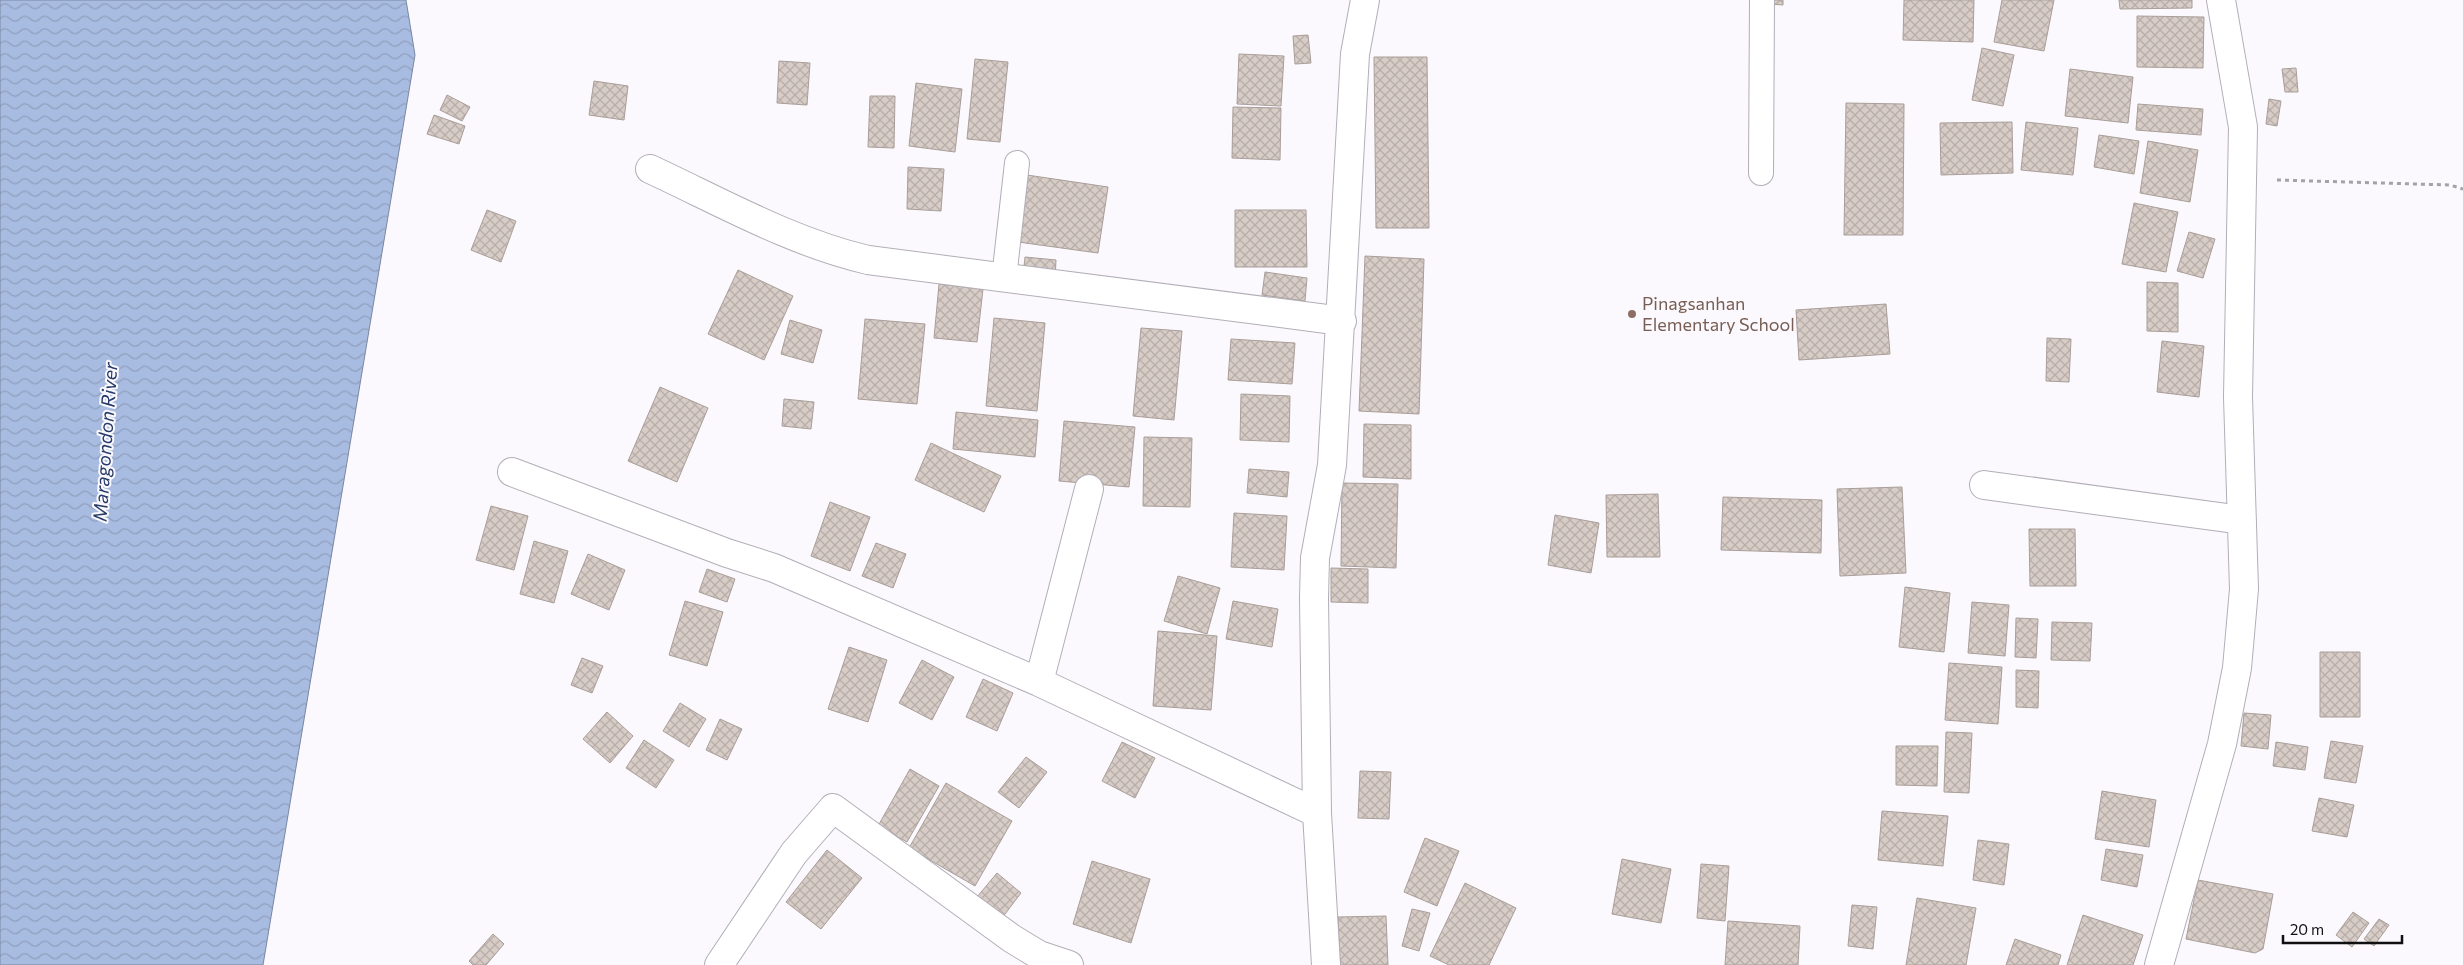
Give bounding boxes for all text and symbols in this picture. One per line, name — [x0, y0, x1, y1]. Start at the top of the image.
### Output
place label: Pinagsanhan Elementary School — [1642, 292, 1795, 335]
marker: Pinagsanhan Elementary School — [1626, 308, 1638, 320]
water label: Maragondon River — [87, 360, 122, 522]
scale bar — [2283, 912, 2402, 944]
text: 20 m — [2290, 920, 2324, 938]

